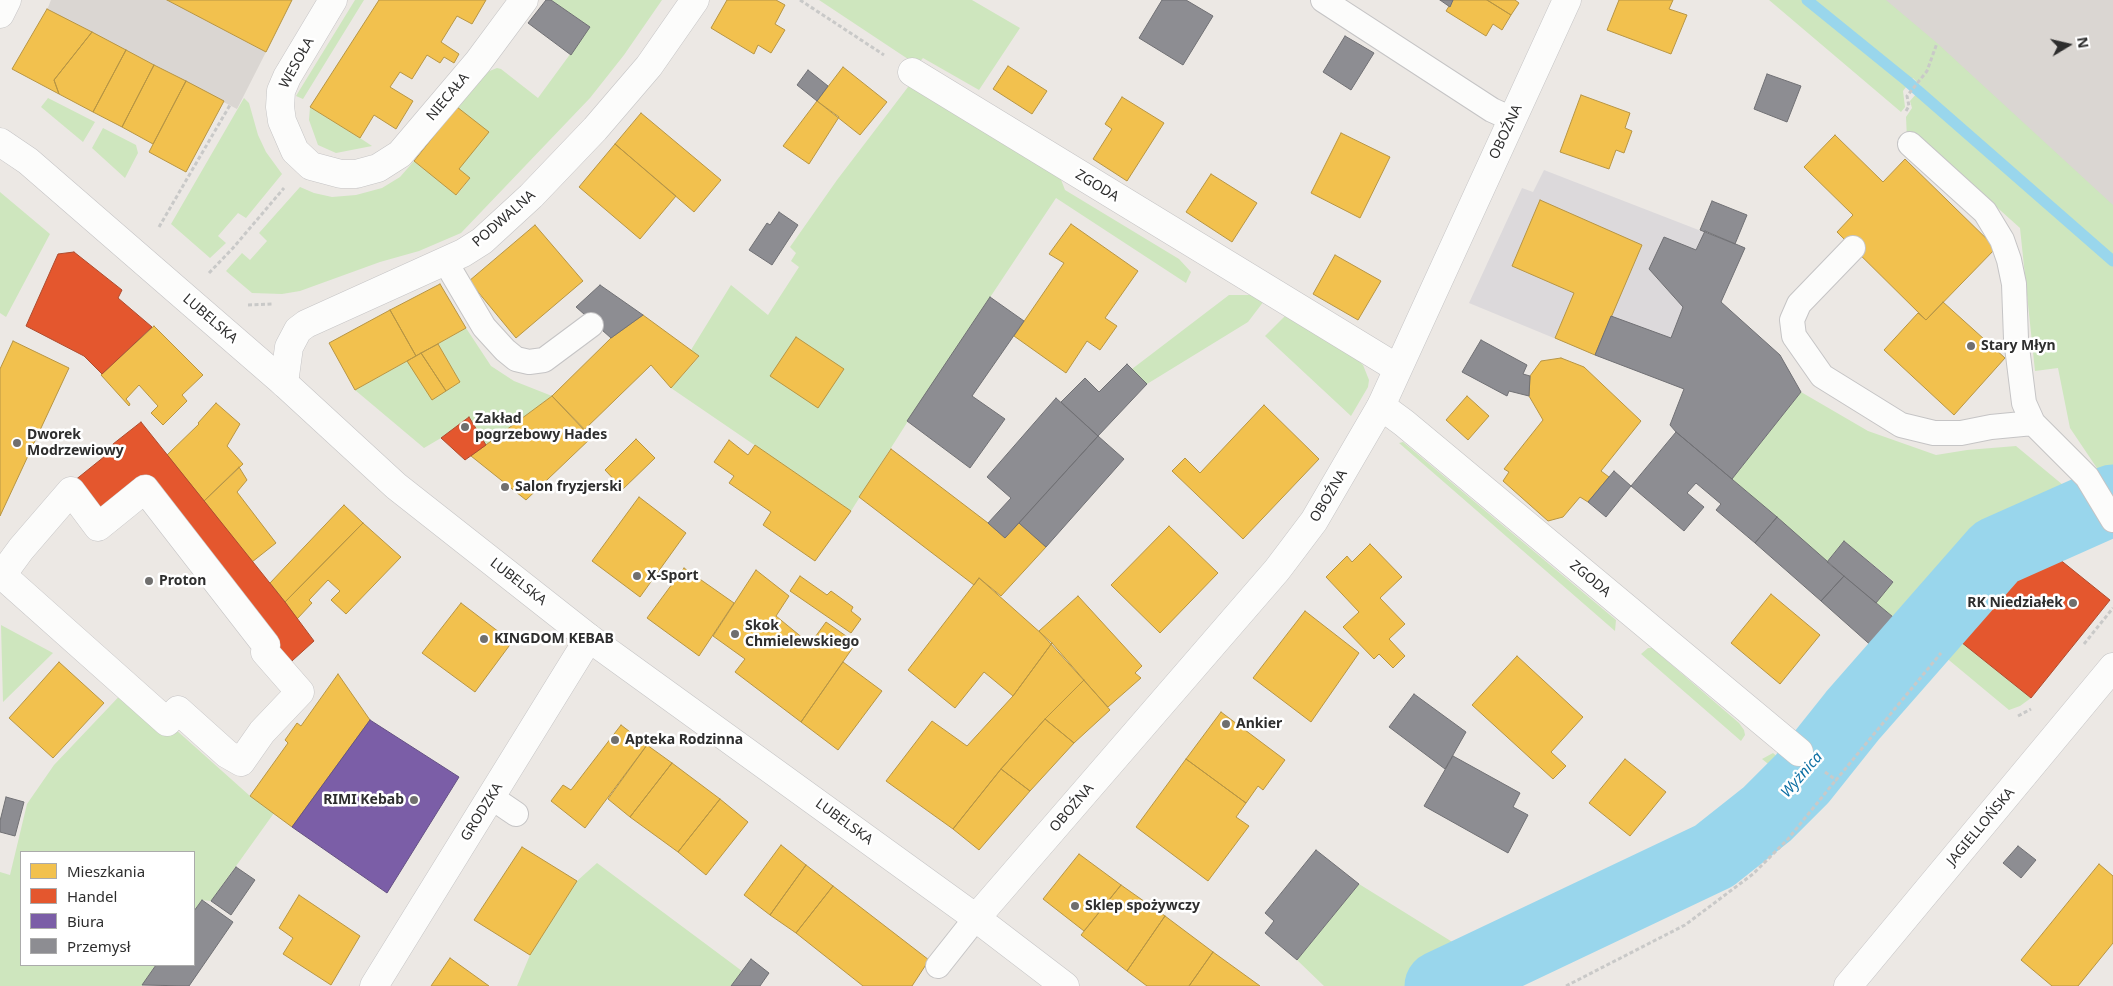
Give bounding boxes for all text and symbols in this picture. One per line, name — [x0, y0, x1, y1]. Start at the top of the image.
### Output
north arrow — [2043, 20, 2093, 70]
street label: WESOŁA — [276, 35, 318, 91]
text: N — [2073, 35, 2094, 50]
street label: NIECAŁA — [423, 70, 473, 124]
street label: OBOŹNA — [1486, 102, 1526, 162]
street label: ZGODA — [1072, 166, 1122, 206]
street label: PODWALNA — [469, 187, 539, 251]
street label: LUBELSKA — [179, 291, 241, 347]
place label: Stary Młyn — [1981, 338, 2056, 354]
marker: Stary Młyn — [1965, 340, 1977, 352]
place label: Zakład pogrzebowy Hades — [475, 411, 607, 444]
marker: Zakład pogrzebowy Hades — [459, 421, 471, 433]
place label: Dworek Modrzewiowy — [27, 427, 124, 460]
marker: Dworek Modrzewiowy — [11, 437, 23, 449]
street label: OBOŹNA — [1307, 467, 1351, 525]
place label: Salon fryzjerski — [515, 479, 622, 495]
marker: Salon fryzjerski — [499, 481, 511, 493]
street label: LUBELSKA — [486, 555, 550, 609]
street label: ZGODA — [1566, 557, 1614, 601]
place label: X-Sport — [647, 568, 699, 584]
marker: X-Sport — [631, 570, 643, 582]
place label: Proton — [159, 573, 206, 589]
marker: Proton — [143, 575, 155, 587]
place label: RK Niedziałek — [1967, 595, 2063, 611]
marker: RK Niedziałek — [2067, 597, 2079, 609]
place label: Skok Chmielewskiego — [745, 618, 859, 650]
marker: Skok Chmielewskiego — [729, 628, 741, 640]
place label: KINGDOM KEBAB — [494, 631, 614, 647]
marker: KINGDOM KEBAB — [478, 633, 490, 645]
place label: Ankier — [1236, 716, 1282, 732]
marker: Ankier — [1220, 718, 1232, 730]
place label: Apteka Rodzinna — [625, 732, 743, 748]
marker: Apteka Rodzinna — [609, 734, 621, 746]
water label: Wyżnica — [1777, 749, 1827, 801]
street label: GRODZKA — [458, 780, 506, 844]
street label: OBOŹNA — [1046, 780, 1098, 836]
street label: JAGIELLOŃSKA — [1944, 785, 2018, 869]
place label: RIMI Kebab — [323, 792, 404, 808]
marker: RIMI Kebab — [408, 794, 420, 806]
street label: LUBELSKA — [812, 796, 876, 848]
legend — [20, 851, 195, 966]
text: Mieszkania — [67, 861, 145, 881]
text: Handel — [67, 886, 117, 906]
place label: Sklep spożywczy — [1085, 898, 1200, 914]
marker: Sklep spożywczy — [1069, 900, 1081, 912]
text: Biura — [67, 911, 104, 931]
text: Przemysł — [67, 936, 131, 956]

